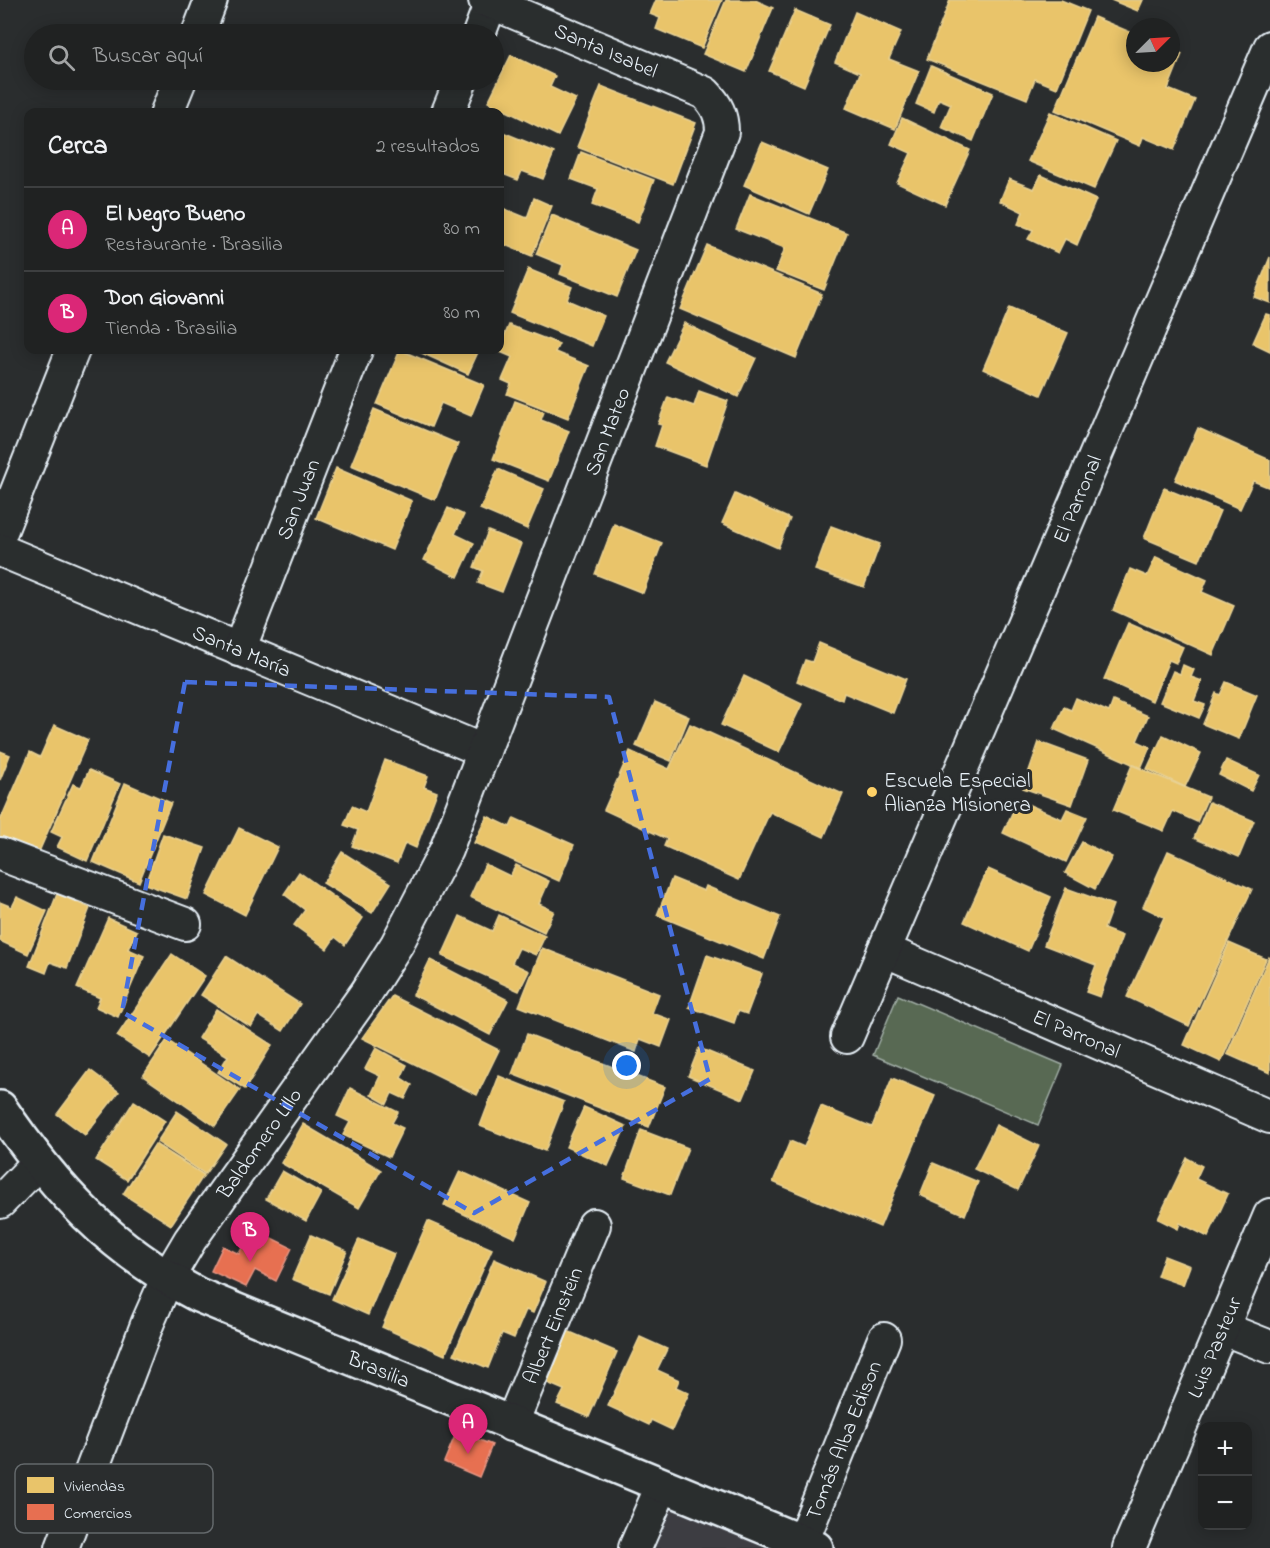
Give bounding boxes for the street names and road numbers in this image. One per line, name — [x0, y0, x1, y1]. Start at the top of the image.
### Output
street label: Santa Isabel — [549, 17, 662, 87]
street label: San Mateo — [578, 384, 639, 480]
street label: El Parronal — [1047, 451, 1111, 548]
street label: San Juan — [270, 455, 329, 545]
street label: Santa María — [187, 618, 295, 686]
street label: El Parronal — [1027, 1003, 1125, 1067]
street label: Baldomero Lillo — [210, 1083, 311, 1207]
street label: Albert Einstein — [517, 1263, 592, 1389]
street label: Luis Pasteur — [1181, 1292, 1251, 1403]
street label: Brasilia — [341, 1344, 414, 1397]
street label: Tomás Alba Edison — [799, 1357, 891, 1525]

